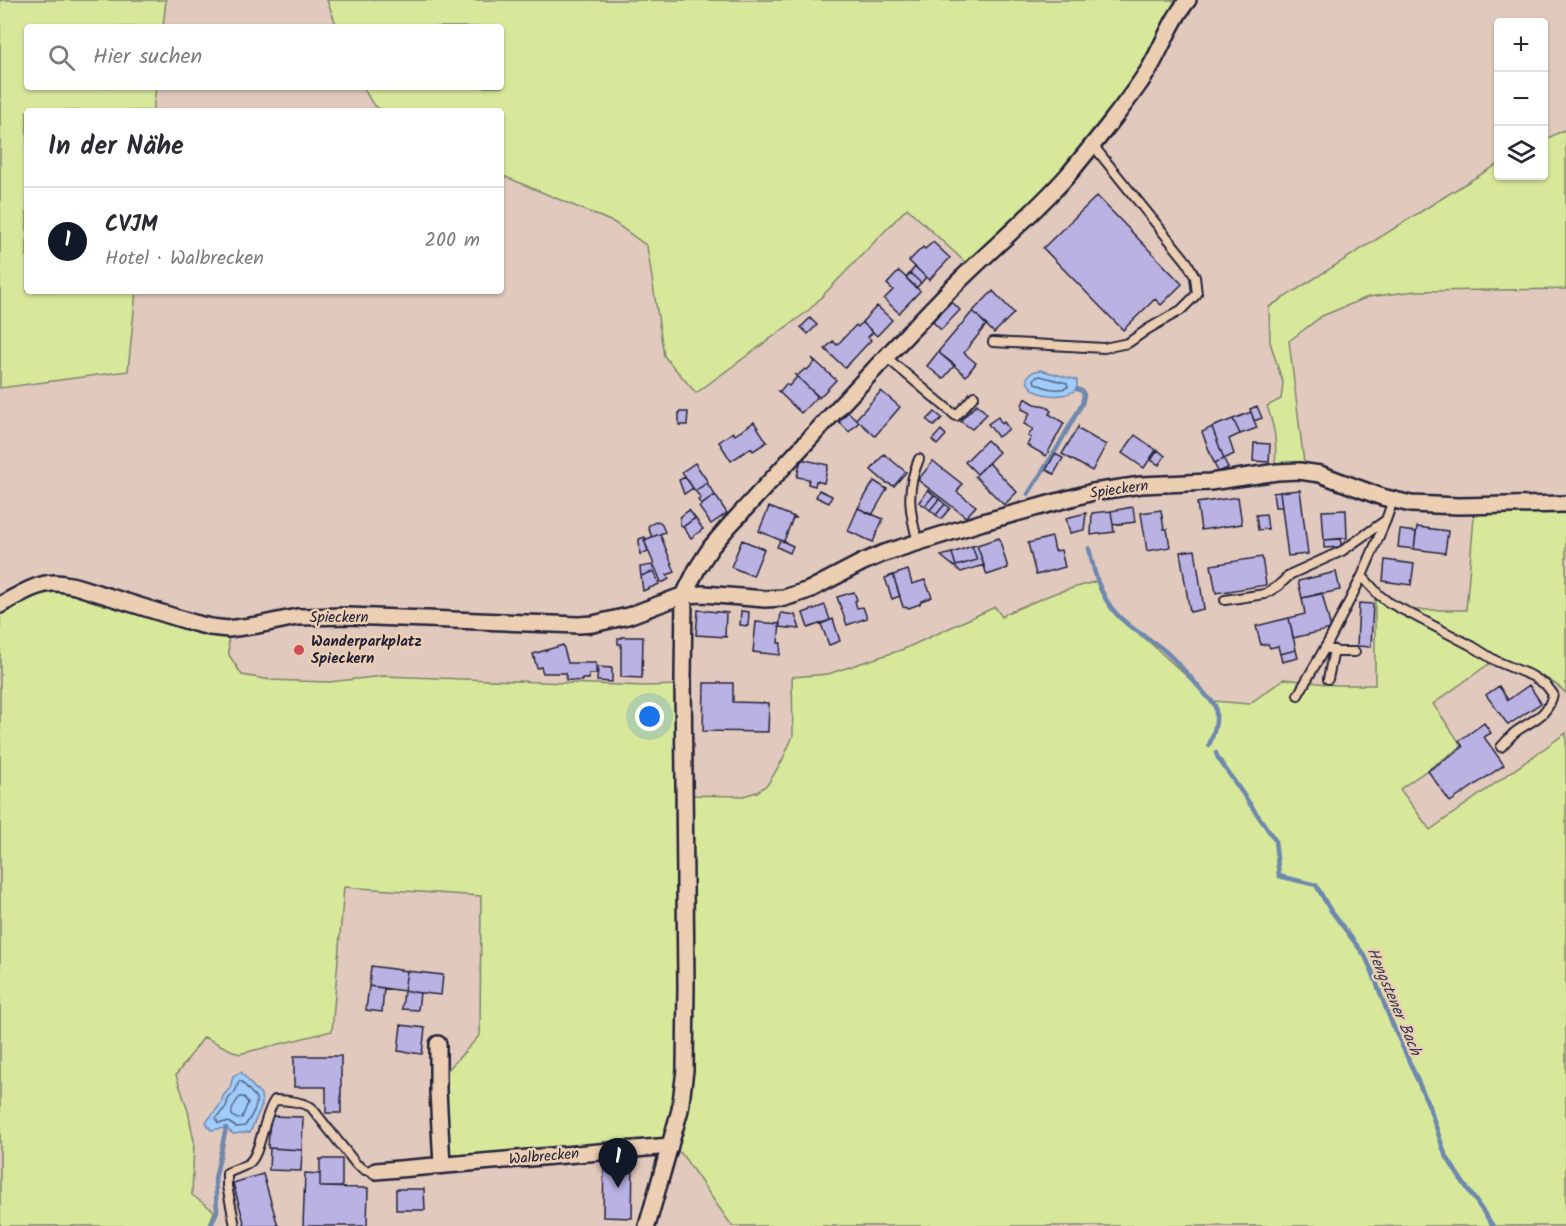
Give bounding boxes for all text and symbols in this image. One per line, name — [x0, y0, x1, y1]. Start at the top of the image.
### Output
map controls — [1494, 18, 1548, 180]
button: + — [1494, 18, 1548, 72]
search box — [24, 24, 504, 90]
text: Hier suchen — [93, 40, 202, 75]
icon: search — [45, 41, 78, 74]
button: − — [1494, 72, 1548, 126]
text: In der Nähe — [48, 126, 184, 168]
button: layers — [1494, 126, 1548, 180]
text: CVJM — [105, 208, 158, 243]
text: 1 — [64, 225, 71, 257]
text: 200 m — [424, 225, 480, 257]
text: Hotel · Walbrecken — [105, 243, 264, 275]
street label: Spieckern — [1088, 474, 1150, 506]
street label: Spieckern — [310, 606, 368, 630]
place label: Wanderparkplatz Spieckern — [311, 630, 422, 671]
marker: Wanderparkplatz Spieckern — [292, 643, 306, 657]
your location — [635, 702, 664, 731]
water label: Hengstener Bach — [1360, 944, 1428, 1061]
pin: 1 — [598, 1138, 638, 1188]
street label: Walbrecken — [508, 1142, 580, 1172]

